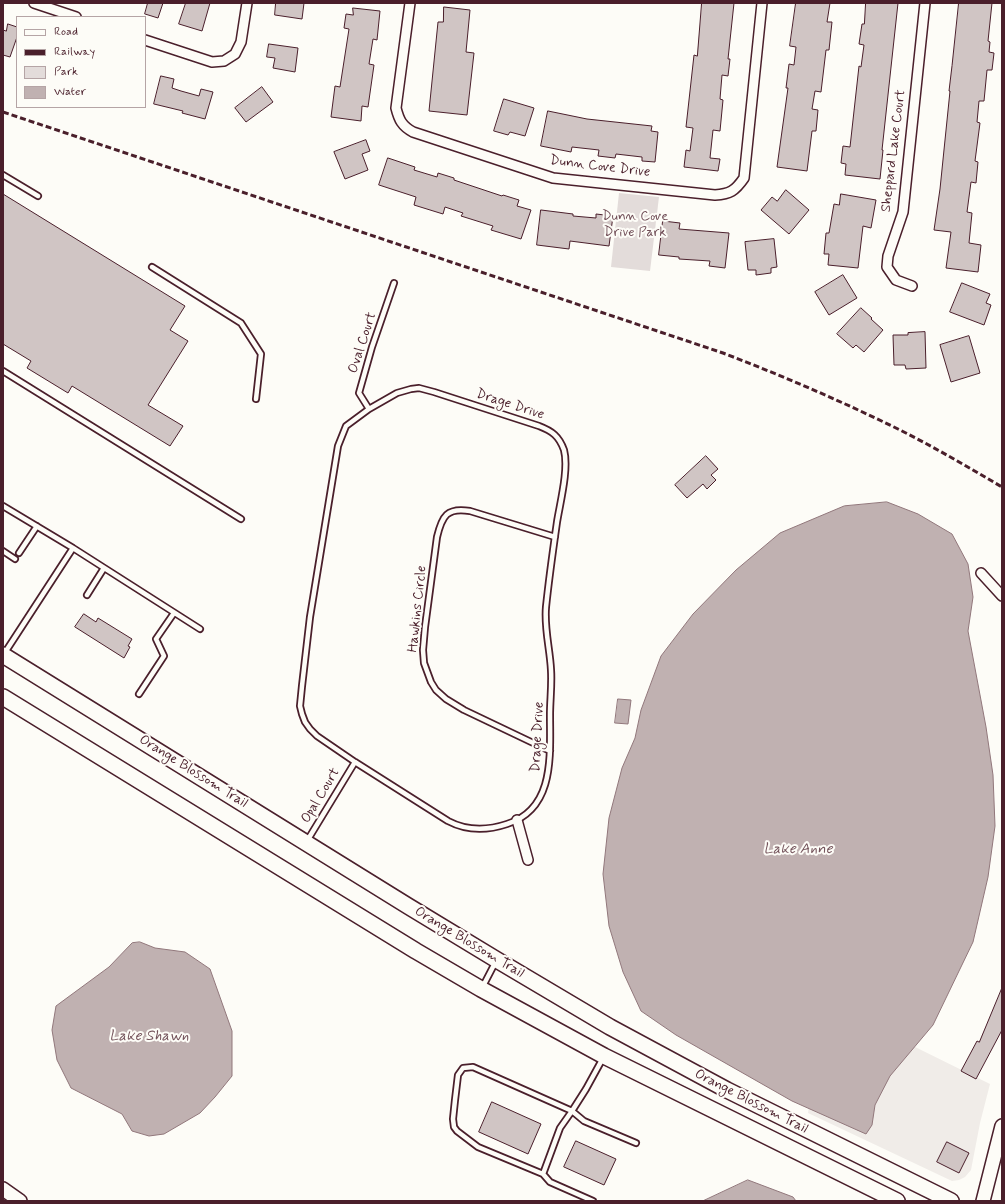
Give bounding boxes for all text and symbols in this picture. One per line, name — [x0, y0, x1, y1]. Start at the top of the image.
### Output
legend — [16, 16, 146, 108]
text: Road — [54, 24, 78, 40]
text: Railway — [54, 44, 95, 60]
text: Park — [54, 64, 78, 80]
text: Water — [54, 84, 86, 100]
street label: Sheppard Lake Court — [878, 89, 910, 213]
street label: Dunn Cove Drive — [549, 153, 651, 181]
park label: Dunn Cove Drive Park — [602, 209, 668, 242]
street label: Oval Court — [345, 310, 381, 376]
street label: Drage Drive — [474, 386, 546, 424]
street label: Hawkins Circle — [405, 565, 431, 653]
street label: Drage Drive — [528, 701, 548, 773]
street label: Orange Blossom Trail — [136, 732, 250, 812]
street label: Opal Court — [298, 765, 344, 827]
water label: Lake Anne — [764, 841, 832, 859]
street label: Orange Blossom Trail — [411, 904, 527, 982]
water label: Lake Shawn — [109, 1028, 189, 1046]
street label: Orange Blossom Trail — [692, 1066, 810, 1138]

